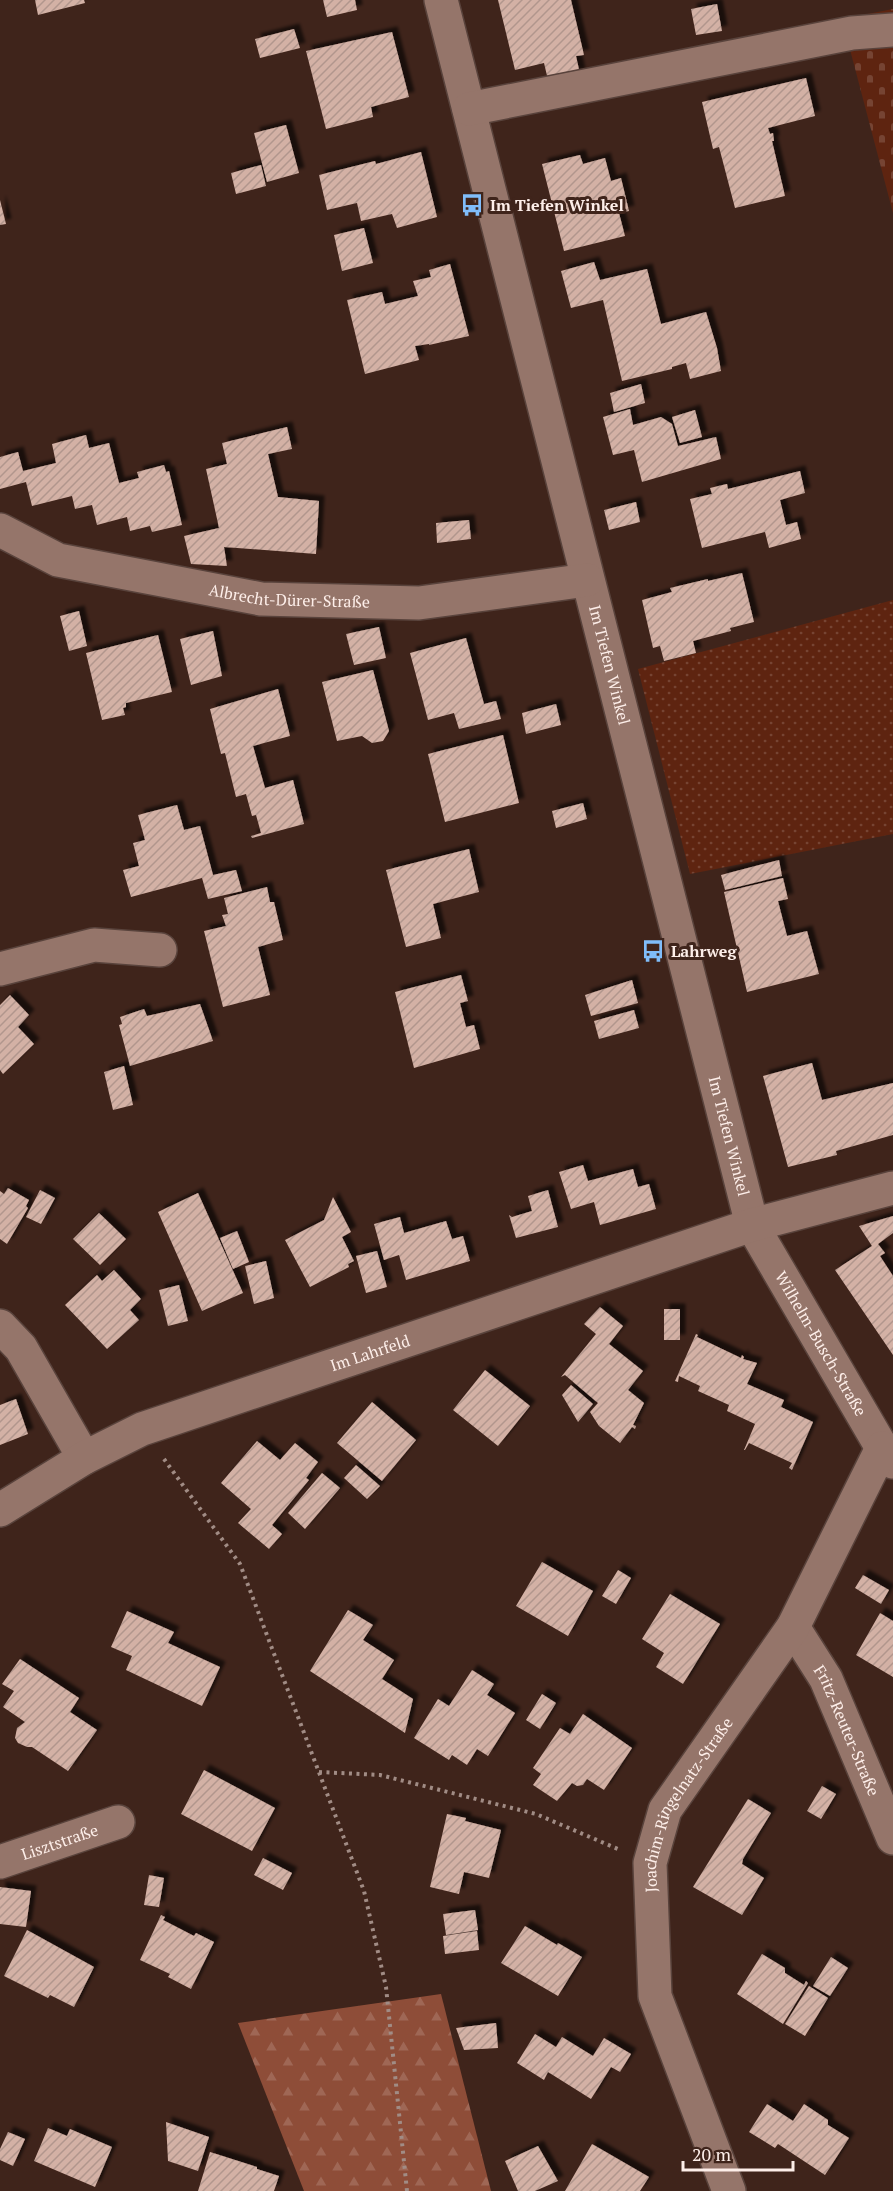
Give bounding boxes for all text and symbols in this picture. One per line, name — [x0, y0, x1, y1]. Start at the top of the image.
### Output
bus stop icon: Im Tiefen Winkel — [459, 192, 485, 218]
place label: Im Tiefen Winkel — [490, 194, 624, 216]
street label: Albrecht-Dürer-Straße — [207, 578, 370, 613]
street label: Im Tiefen Winkel — [584, 603, 636, 727]
bus stop icon: Lahrweg — [640, 938, 666, 964]
place label: Lahrweg — [671, 940, 737, 962]
street label: Im Tiefen Winkel — [704, 1074, 755, 1198]
street label: Wilhelm-Busch-Straße — [770, 1267, 872, 1420]
street label: Im Lahrfeld — [327, 1329, 413, 1376]
street label: Fritz-Reuter-Straße — [809, 1661, 885, 1799]
street label: Joachim-Ringelnatz-Straße — [639, 1713, 738, 1893]
street label: Lisztstraße — [18, 1819, 101, 1865]
scale bar — [683, 2134, 792, 2172]
text: 20 m — [692, 2142, 732, 2166]

